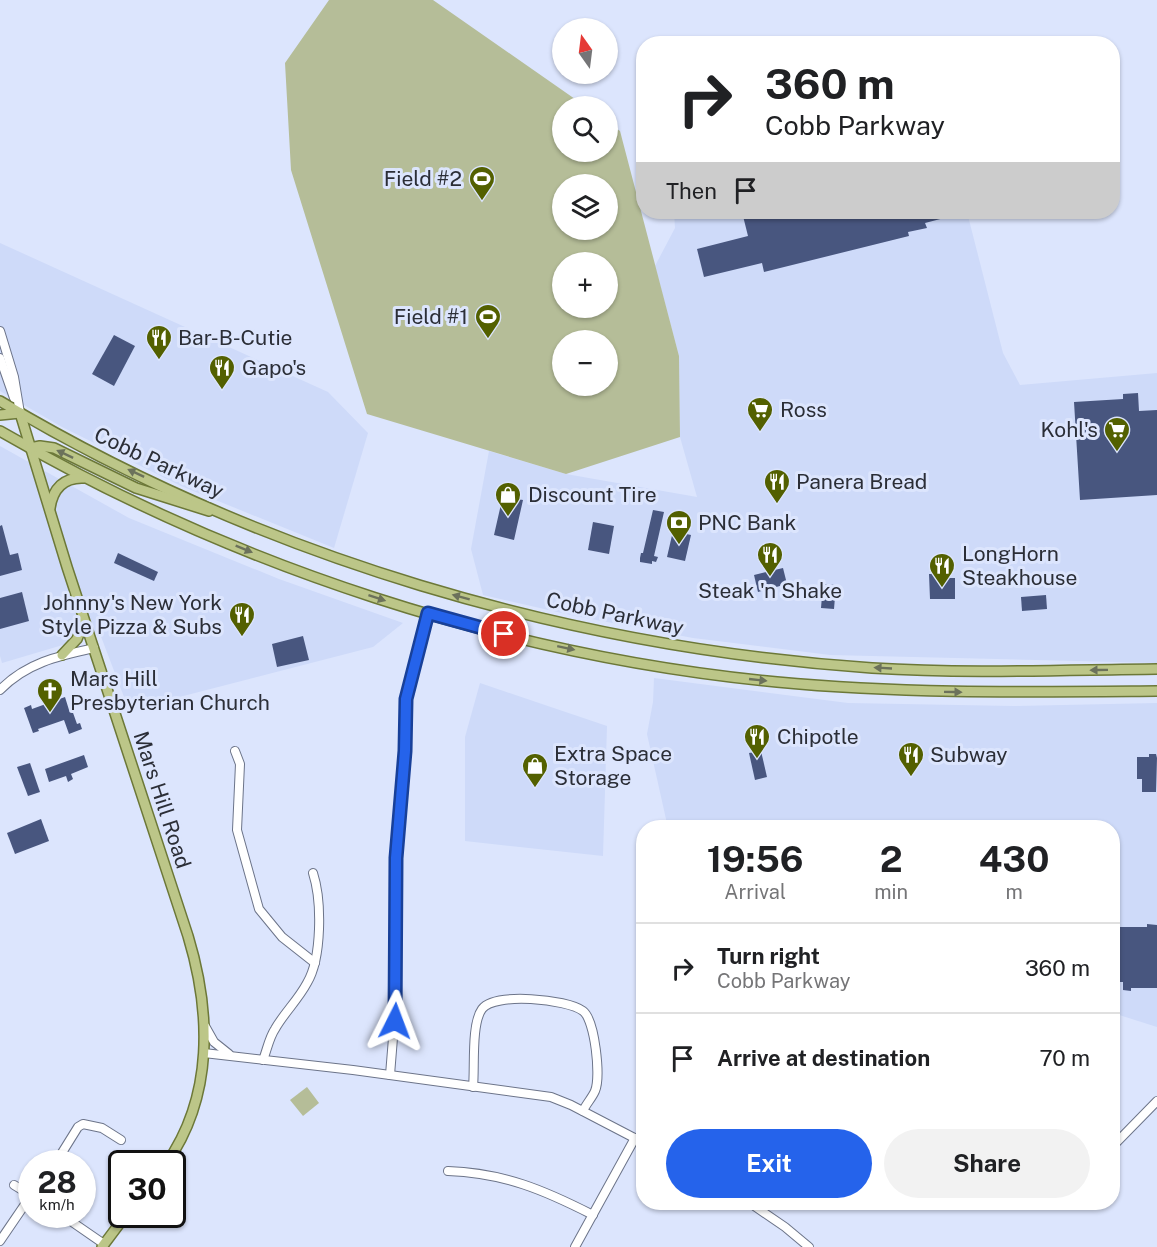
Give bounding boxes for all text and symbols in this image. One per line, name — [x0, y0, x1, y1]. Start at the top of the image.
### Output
north arrow — [552, 18, 618, 84]
map controls — [552, 18, 618, 396]
text: 360 m — [765, 59, 895, 108]
icon: right — [666, 60, 744, 138]
button: search — [552, 96, 618, 162]
text: Cobb Parkway — [765, 109, 945, 141]
sports icon: Field #2 — [467, 164, 497, 202]
place label: Field #2 — [384, 166, 462, 191]
button: layers — [552, 174, 618, 240]
icon: arrive — [729, 174, 762, 207]
text: Then — [666, 178, 717, 204]
button: + — [552, 252, 618, 318]
sports icon: Field #1 — [473, 302, 503, 340]
place label: Field #1 — [394, 304, 468, 329]
restaurant icon: Bar-B-Cutie — [144, 323, 174, 361]
place label: Bar-B-Cutie — [178, 325, 293, 350]
button: − — [552, 330, 618, 396]
restaurant icon: Gapo's — [207, 353, 237, 391]
place label: Gapo's — [242, 355, 306, 380]
supermarket icon: Ross — [745, 395, 775, 433]
place label: Ross — [780, 397, 827, 422]
supermarket icon: Kohl's — [1102, 415, 1132, 453]
place label: Kohl's — [1041, 417, 1098, 442]
street label: Cobb Parkway — [90, 422, 228, 503]
one-way arrow — [57, 449, 74, 458]
restaurant icon: Panera Bread — [762, 467, 792, 505]
one-way arrow — [127, 469, 144, 478]
place label: Panera Bread — [796, 469, 927, 494]
shop icon: Discount Tire — [493, 480, 523, 518]
place label: Discount Tire — [528, 482, 657, 507]
bank icon: PNC Bank — [664, 508, 694, 546]
place label: PNC Bank — [698, 510, 797, 535]
restaurant icon: Steak 'n Shake — [755, 540, 785, 578]
place label: LongHorn Steakhouse — [962, 541, 1077, 590]
one-way arrow — [235, 544, 253, 554]
restaurant icon: LongHorn Steakhouse — [927, 551, 957, 589]
place label: Steak 'n Shake — [698, 578, 842, 603]
street label: Cobb Parkway — [544, 587, 686, 640]
place label: Johnny's New York Style Pizza & Subs — [41, 590, 222, 639]
one-way arrow — [452, 592, 470, 601]
one-way arrow — [369, 593, 387, 603]
restaurant icon: Johnny's New York Style Pizza & Subs — [227, 600, 257, 638]
pin — [478, 608, 529, 659]
icon: arrive — [487, 617, 520, 650]
one-way arrow — [557, 643, 575, 653]
one-way arrow — [873, 664, 892, 673]
one-way arrow — [1089, 665, 1108, 675]
place label: Mars Hill Presbyterian Church — [70, 666, 270, 715]
one-way arrow — [749, 675, 768, 685]
church icon: Mars Hill Presbyterian Church — [35, 676, 65, 714]
one-way arrow — [943, 687, 962, 697]
restaurant icon: Chipotle — [742, 722, 772, 760]
place label: Chipotle — [777, 724, 859, 749]
street label: Mars Hill Road — [129, 728, 196, 872]
restaurant icon: Subway — [896, 740, 926, 778]
place label: Extra Space Storage — [554, 741, 672, 790]
place label: Subway — [930, 742, 1007, 767]
shop icon: Extra Space Storage — [520, 751, 550, 789]
text: 19:56 — [707, 838, 804, 880]
text: 2 — [880, 838, 903, 880]
text: 430 — [979, 838, 1049, 880]
text: Arrival — [724, 880, 786, 904]
text: min — [874, 880, 908, 904]
text: m — [1005, 880, 1023, 904]
text: Turn right — [717, 943, 820, 969]
icon: right — [666, 952, 699, 985]
text: 360 m — [1025, 955, 1090, 981]
text: Cobb Parkway — [717, 969, 850, 993]
position arrow — [363, 989, 427, 1053]
icon: arrive — [666, 1042, 699, 1075]
text: Arrive at destination — [717, 1045, 930, 1071]
text: 70 m — [1039, 1045, 1090, 1071]
button: Exit — [666, 1129, 872, 1198]
button: Share — [884, 1129, 1090, 1198]
speed limit sign: 30 — [108, 1150, 186, 1228]
text: 28 — [37, 1164, 77, 1200]
text: km/h — [39, 1196, 75, 1213]

